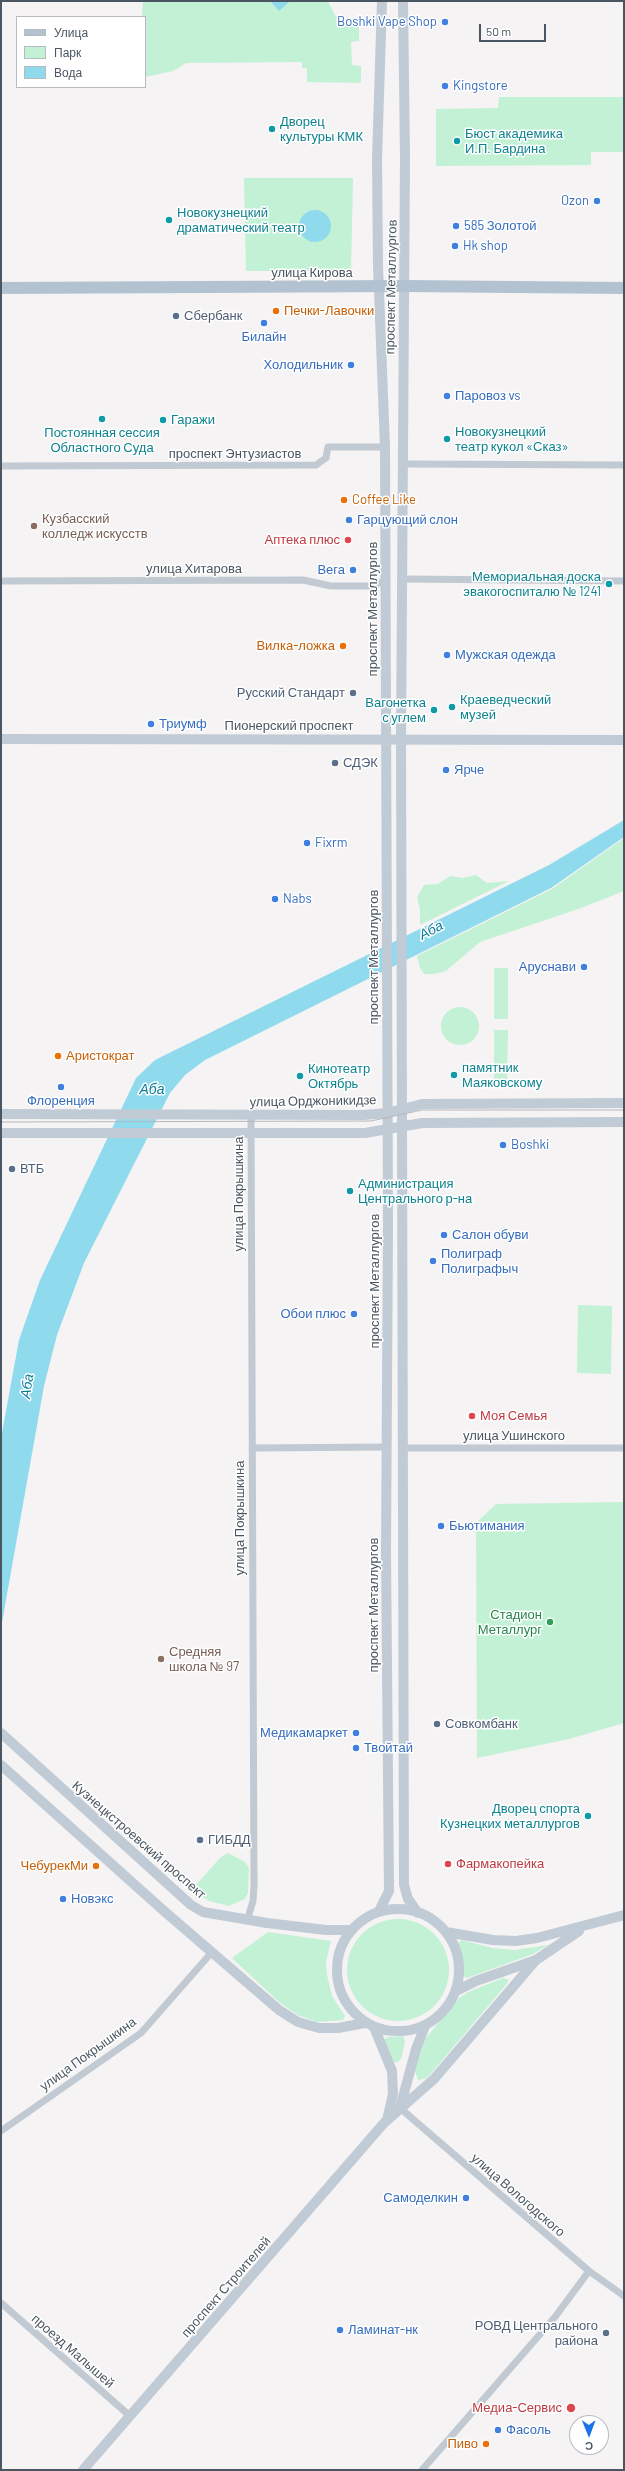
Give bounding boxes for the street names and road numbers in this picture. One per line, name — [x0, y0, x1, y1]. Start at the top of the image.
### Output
street label: проспект Металлургов — [382, 219, 400, 355]
street label: улица Кирова — [271, 265, 353, 281]
street label: проспект Энтузиастов — [169, 446, 301, 462]
street label: проспект Металлургов — [365, 542, 381, 676]
street label: улица Хитарова — [146, 561, 242, 577]
street label: Пионерский проспект — [225, 718, 353, 734]
street label: проспект Металлургов — [366, 890, 382, 1024]
street label: улица Орджоникидзе — [249, 1092, 377, 1110]
street label: улица Покрышкина — [231, 1137, 247, 1251]
street label: проспект Металлургов — [367, 1214, 383, 1348]
street label: улица Ушинского — [463, 1428, 565, 1444]
street label: улица Покрышкина — [232, 1461, 248, 1575]
street label: проспект Металлургов — [366, 1538, 382, 1672]
street label: Кузнецкстроевский проспект — [69, 1778, 209, 1902]
street label: улица Покрышкина — [37, 2014, 139, 2094]
street label: улица Вологодского — [468, 2150, 568, 2240]
street label: проспект Строителей — [178, 2233, 274, 2341]
street label: проезд Малышей — [29, 2311, 117, 2391]

